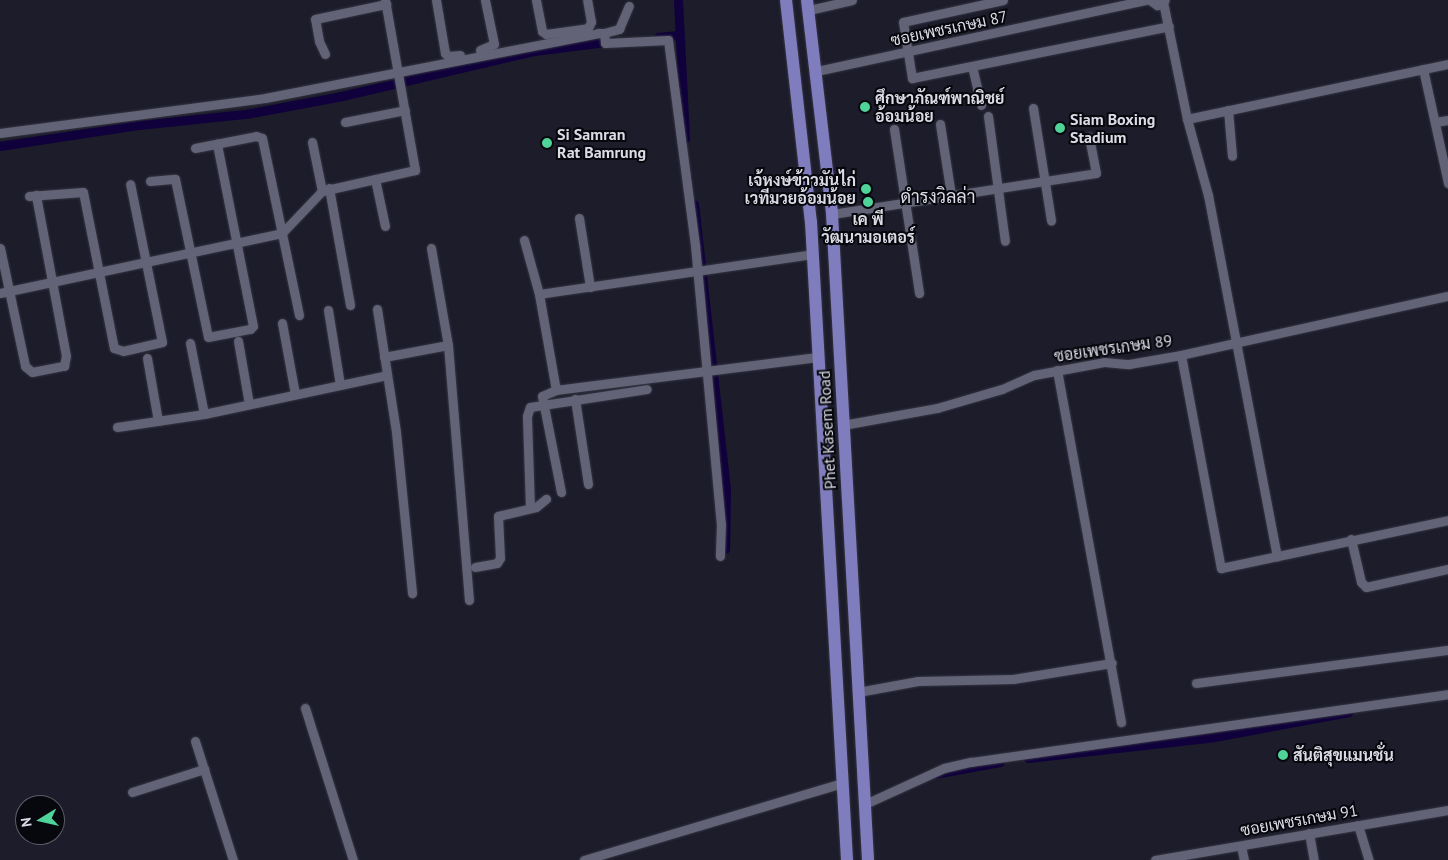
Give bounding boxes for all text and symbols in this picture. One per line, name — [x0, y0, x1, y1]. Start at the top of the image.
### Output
street label: ซอยเพชรเกษม 87 — [889, 6, 1009, 50]
place label: ศึกษาภัณฑ์พาณิชย์ อ้อมน้อย — [875, 88, 1005, 126]
marker: ศึกษาภัณฑ์พาณิชย์ อ้อมน้อย — [859, 101, 871, 113]
place label: Siam Boxing Stadium — [1070, 109, 1155, 147]
marker: Siam Boxing Stadium — [1054, 122, 1066, 134]
place label: Si Samran Rat Bamrung — [557, 124, 646, 162]
marker: Si Samran Rat Bamrung — [541, 137, 553, 149]
place label: เจ้หงษ์ข้าวมันไก่ เวทีมวยอ้อมน้อย — [745, 170, 856, 208]
marker: เจ้หงษ์ข้าวมันไก่ เวทีมวยอ้อมน้อย — [860, 183, 872, 195]
district label: ดำรงวิลล่า — [900, 186, 976, 208]
marker: เค พี วัฒนามอเตอร์ — [862, 196, 874, 208]
place label: เค พี วัฒนามอเตอร์ — [821, 209, 915, 247]
street label: ซอยเพชรเกษม 89 — [1053, 330, 1173, 366]
street label: Phet Kasem Road — [814, 370, 840, 490]
place label: สันติสุขแมนชั่น — [1293, 745, 1394, 765]
marker: สันติสุขแมนชั่น — [1277, 749, 1289, 761]
north arrow — [15, 795, 65, 845]
street label: ซอยเพชรเกษม 91 — [1239, 800, 1359, 840]
text: N — [17, 816, 36, 828]

